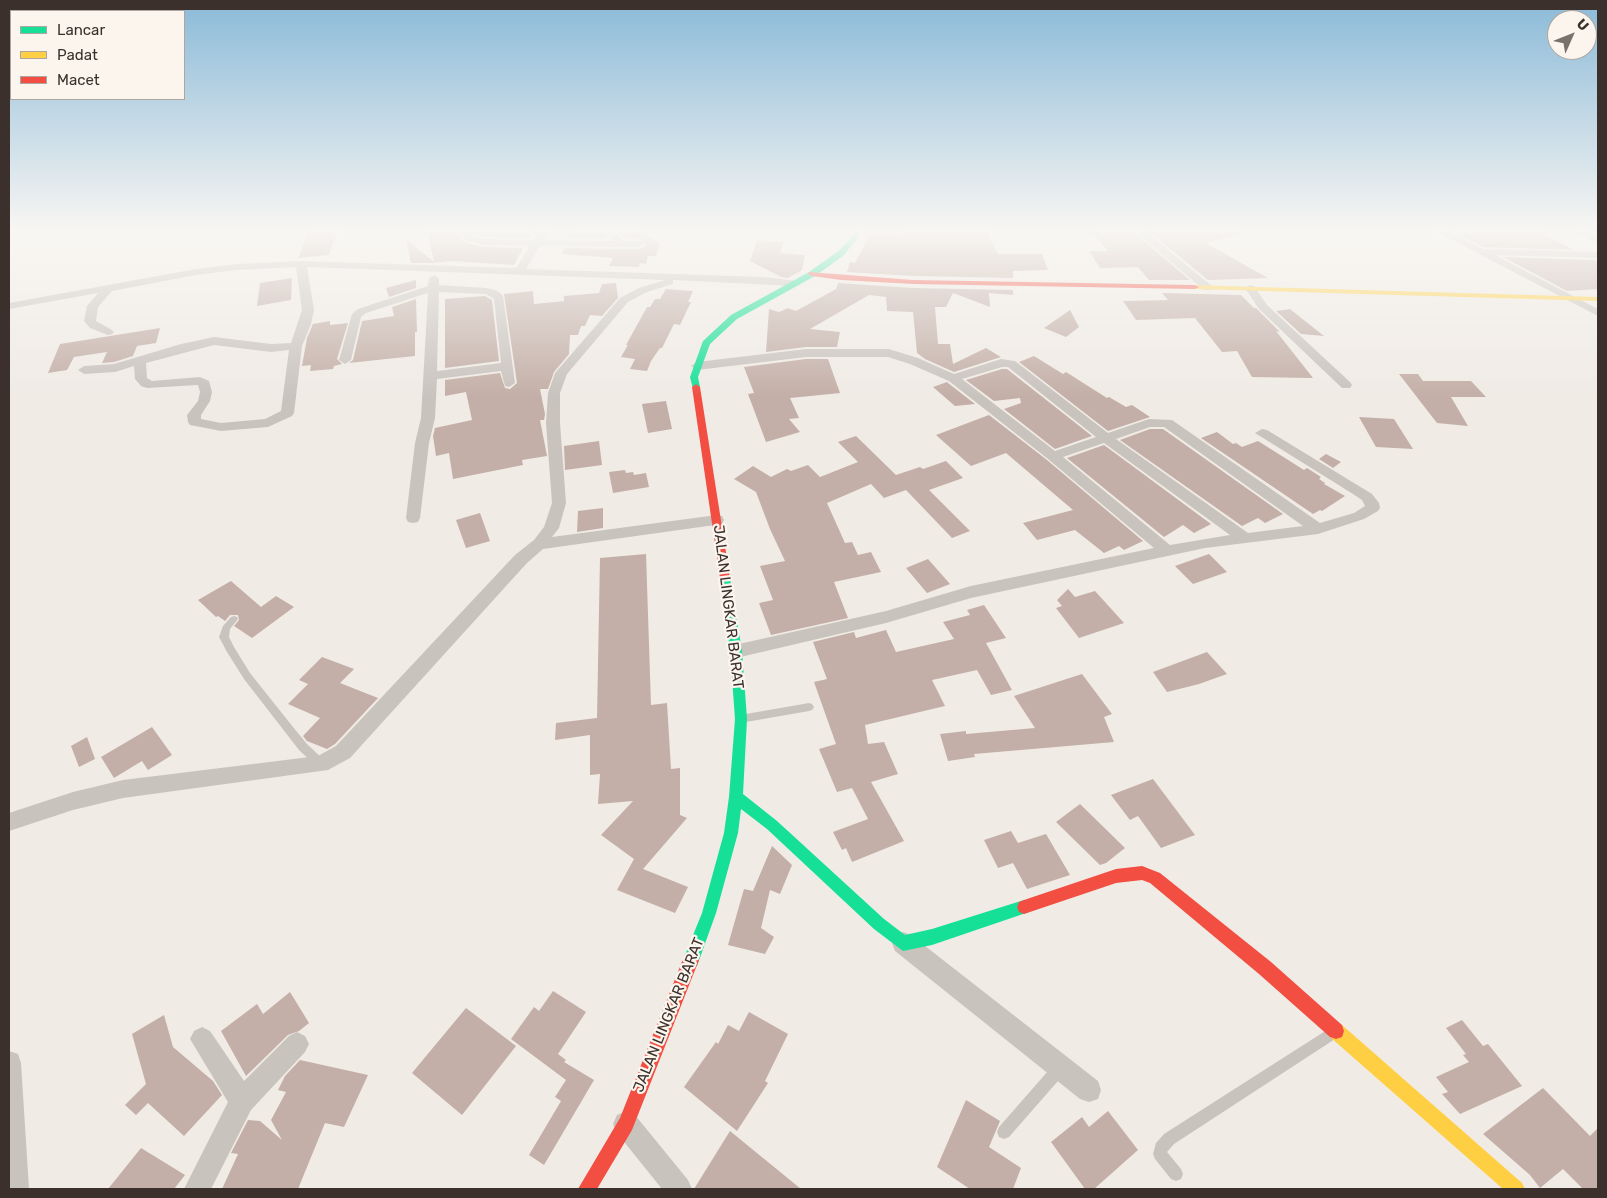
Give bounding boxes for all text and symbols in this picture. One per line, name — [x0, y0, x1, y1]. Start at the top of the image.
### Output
legend — [10, 10, 185, 100]
north arrow — [1547, 10, 1597, 60]
text: U — [1573, 15, 1592, 34]
text: Lancar — [57, 21, 105, 39]
text: Padat — [57, 46, 98, 64]
text: Macet — [57, 71, 100, 89]
street label: JALAN LINGKAR BARAT — [709, 524, 747, 690]
street label: JALAN LINGKAR BARAT — [630, 935, 708, 1095]

